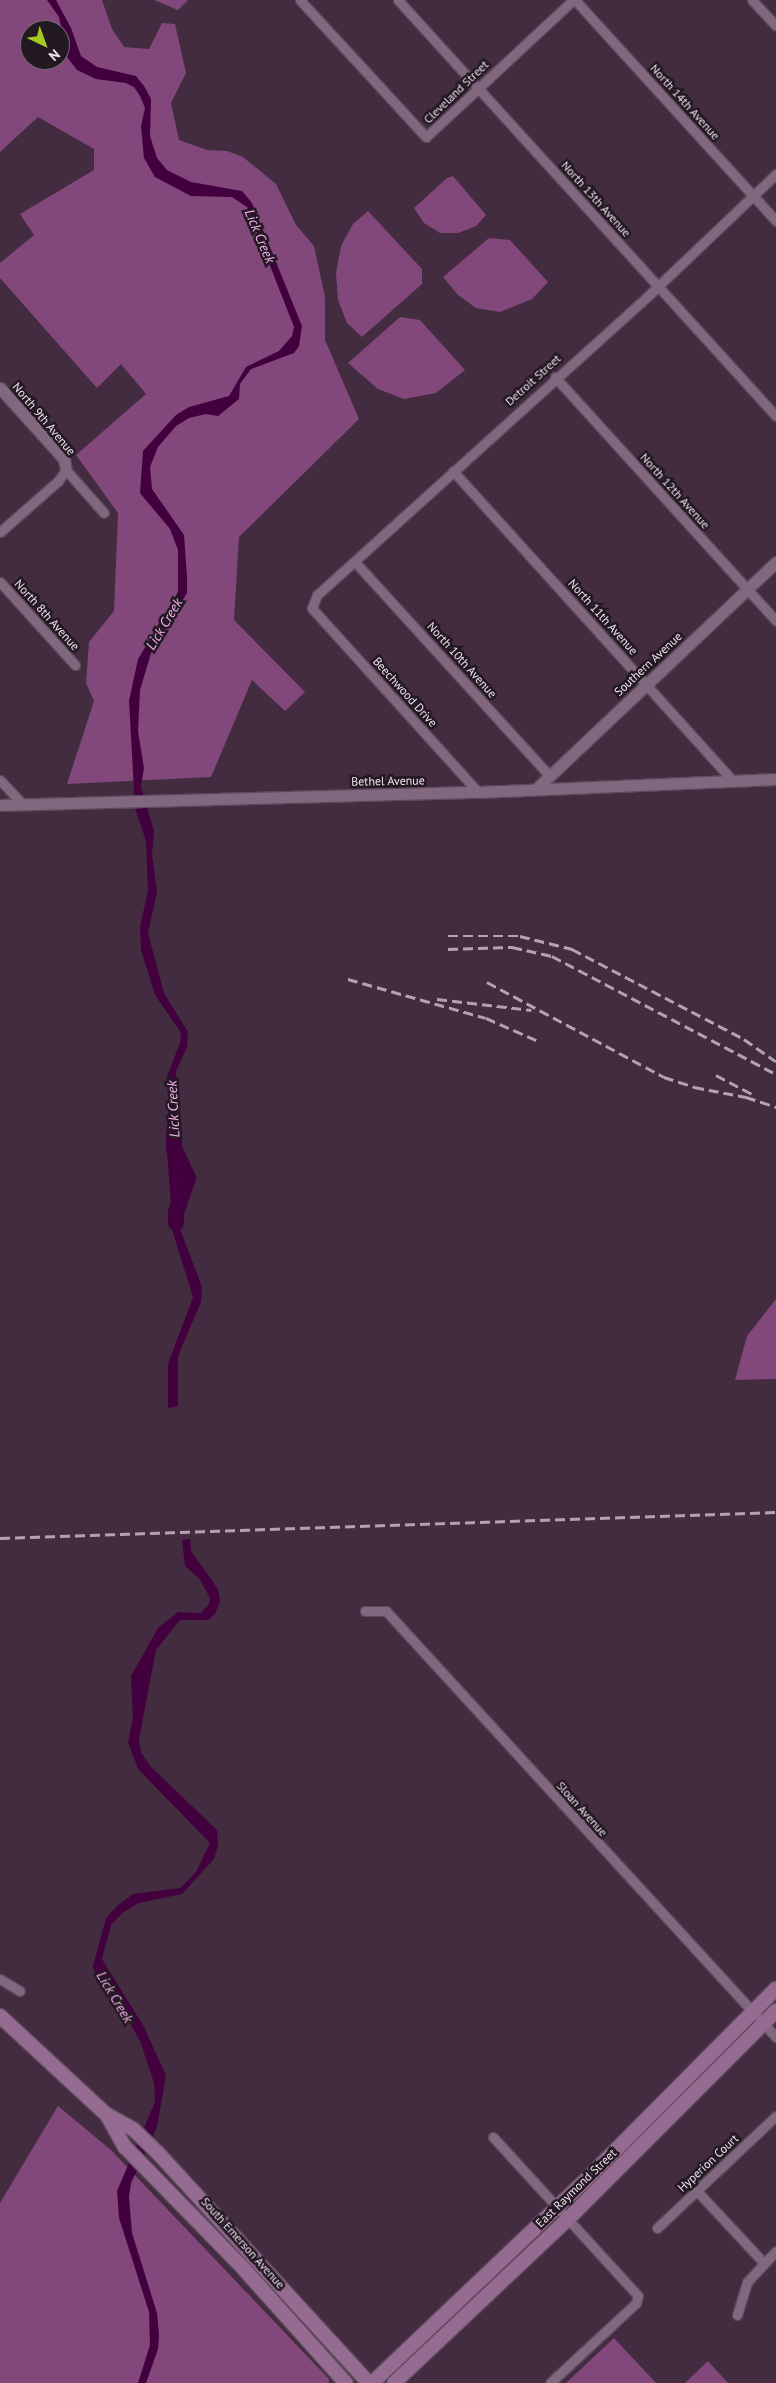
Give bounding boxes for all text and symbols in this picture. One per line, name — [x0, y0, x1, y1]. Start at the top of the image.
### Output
north arrow — [20, 20, 70, 70]
text: N — [45, 46, 64, 65]
street label: Cleveland Street — [421, 58, 491, 126]
street label: North 14th Avenue — [647, 61, 723, 143]
street label: North 13th Avenue — [558, 158, 634, 240]
water label: Lick Creek — [241, 206, 279, 266]
street label: Detroit Street — [502, 351, 564, 409]
street label: North 9th Avenue — [9, 380, 79, 458]
street label: North 12th Avenue — [637, 450, 713, 532]
street label: North 11th Avenue — [565, 576, 641, 658]
street label: North 8th Avenue — [11, 577, 83, 653]
water label: Lick Creek — [142, 595, 186, 653]
street label: North 10th Avenue — [424, 619, 500, 701]
street label: Southern Avenue — [611, 629, 685, 699]
street label: Beechwood Drive — [370, 654, 440, 730]
street label: Bethel Avenue — [351, 773, 425, 789]
water label: Lick Creek — [163, 1080, 183, 1138]
street label: Sloan Avenue — [553, 1778, 611, 1840]
water label: Lick Creek — [93, 1968, 137, 2026]
street label: Hyperion Court — [675, 2131, 741, 2195]
street label: East Raymond Street — [533, 2146, 619, 2230]
street label: South Emerson Avenue — [198, 2194, 288, 2292]

